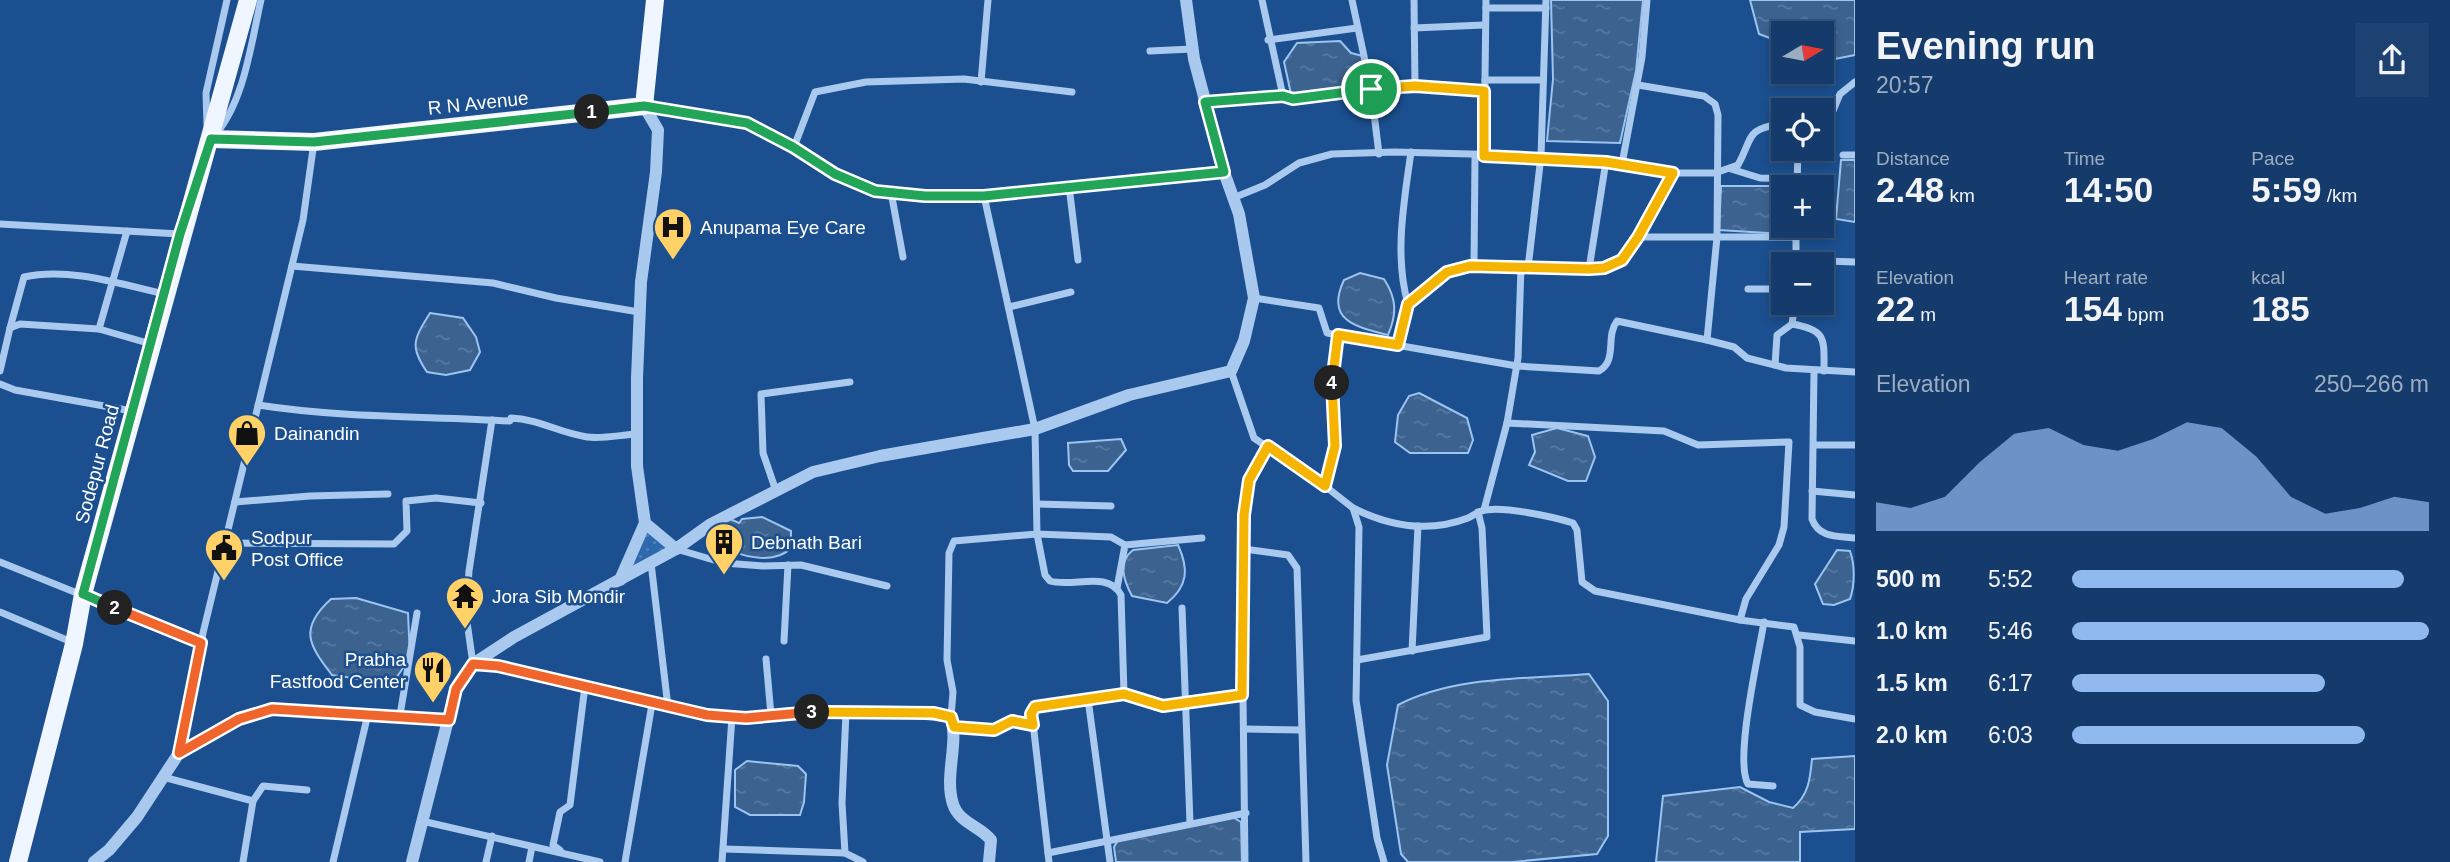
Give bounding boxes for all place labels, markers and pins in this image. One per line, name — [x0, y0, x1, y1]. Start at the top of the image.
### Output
pin — [1341, 59, 1401, 119]
pin: 1 — [574, 94, 610, 130]
hospital icon: Anupama Eye Care — [652, 206, 694, 261]
place label: Anupama Eye Care — [700, 217, 866, 238]
pin: 4 — [1314, 366, 1350, 400]
shop icon: Dainandin — [226, 412, 268, 467]
place label: Dainandin — [274, 423, 360, 444]
building icon: Debnath Bari — [703, 521, 745, 576]
public building icon: Sodpur Post Office — [203, 527, 245, 582]
place label: Sodpur Post Office — [251, 527, 344, 570]
place label: Debnath Bari — [751, 532, 862, 553]
temple icon: Jora Sib Mondir — [444, 575, 486, 630]
place label: Jora Sib Mondir — [492, 586, 626, 607]
pin: 2 — [97, 590, 132, 626]
place label: Prabha Fastfood Center — [270, 649, 407, 692]
restaurant icon: Prabha Fastfood Center — [412, 649, 454, 704]
pin: 3 — [794, 694, 830, 730]

